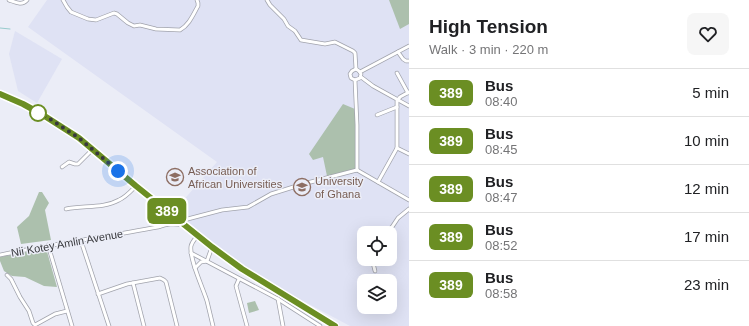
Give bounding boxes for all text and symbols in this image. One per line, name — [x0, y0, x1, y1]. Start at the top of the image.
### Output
button: heart — [687, 13, 729, 55]
text: High Tension — [429, 16, 548, 37]
text: Walk · 3 min · 220 m — [429, 42, 548, 57]
text: Bus — [485, 77, 513, 94]
text: 5 min — [692, 84, 729, 101]
text: 389 — [439, 85, 463, 101]
text: 08:40 — [485, 94, 518, 109]
unlabelled marker — [29, 104, 47, 122]
text: Bus — [485, 125, 513, 142]
text: 10 min — [684, 132, 729, 149]
text: 389 — [439, 133, 463, 149]
text: 08:45 — [485, 142, 518, 157]
your location — [108, 161, 128, 181]
place label: Association of African Universities — [188, 165, 283, 190]
school or university icon: Association of African Universities — [165, 167, 185, 187]
text: Bus — [485, 173, 513, 190]
place label: University of Ghana — [315, 175, 364, 200]
school or university icon: University of Ghana — [292, 177, 312, 197]
text: 12 min — [684, 180, 729, 197]
text: 389 — [439, 181, 463, 197]
text: 08:47 — [485, 190, 518, 205]
line badge: 389 — [144, 198, 190, 224]
text: 389 — [155, 203, 179, 219]
text: Bus — [485, 221, 513, 238]
map controls — [357, 226, 397, 314]
button: locate — [357, 226, 397, 266]
street label: Nii Kotey Amlin Avenue — [10, 227, 124, 259]
text: 17 min — [684, 228, 729, 245]
text: 389 — [439, 229, 463, 245]
text: 08:52 — [485, 238, 518, 253]
text: Bus — [485, 269, 513, 286]
button: layers — [357, 274, 397, 314]
text: 23 min — [684, 276, 729, 293]
text: 389 — [439, 277, 463, 293]
text: 08:58 — [485, 286, 518, 301]

